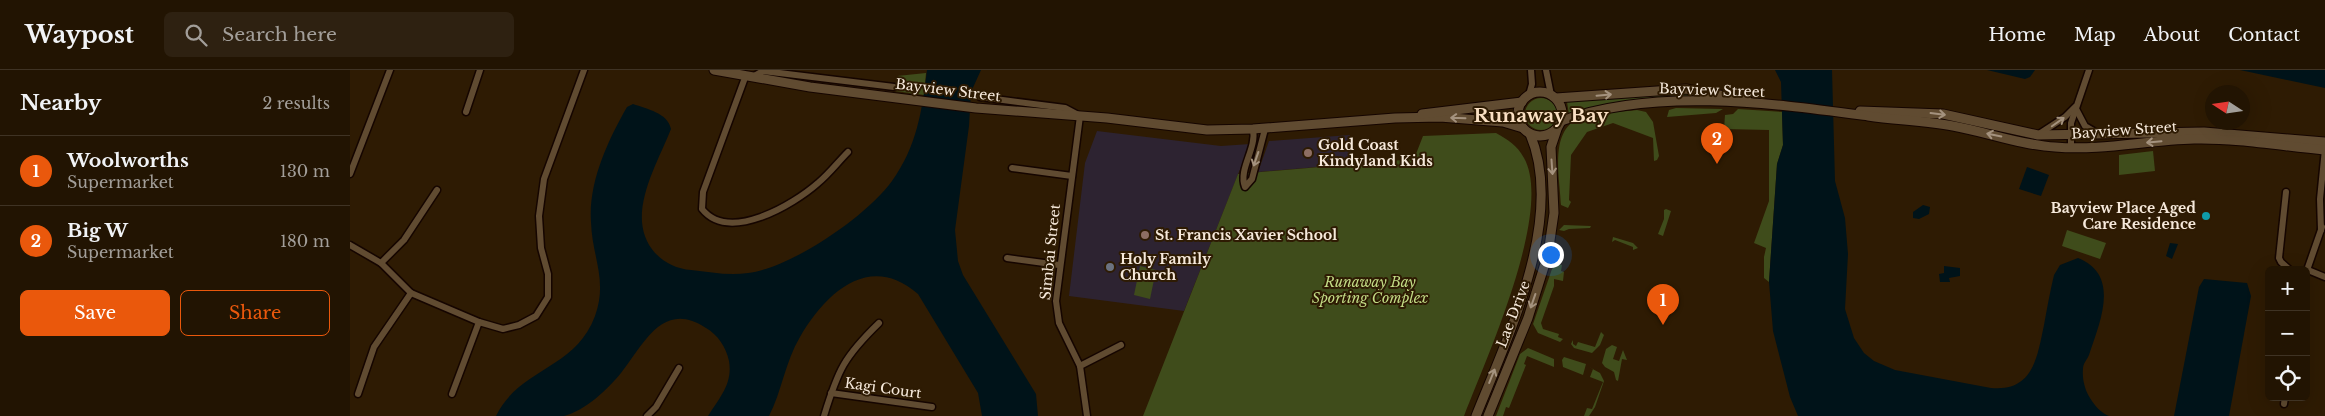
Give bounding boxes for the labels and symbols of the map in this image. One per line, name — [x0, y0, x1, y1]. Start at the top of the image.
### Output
street label: Bayview Street — [894, 75, 1002, 105]
street label: Bayview Street — [1659, 79, 1766, 101]
north arrow — [2205, 85, 2250, 130]
one-way arrow — [1596, 90, 1612, 99]
district label: Runaway Bay — [1474, 104, 1609, 127]
one-way arrow — [1930, 109, 1946, 119]
one-way arrow — [1450, 113, 1466, 123]
one-way arrow — [2051, 117, 2065, 128]
street label: Bayview Street — [2071, 117, 2178, 143]
pin: 2 — [1701, 123, 1733, 164]
one-way arrow — [1986, 130, 2002, 139]
place label: Gold Coast Kindyland Kids — [1318, 136, 1433, 170]
one-way arrow — [2147, 137, 2163, 147]
marker: Gold Coast Kindyland Kids — [1302, 147, 1314, 159]
one-way arrow — [1251, 151, 1261, 167]
one-way arrow — [1547, 158, 1556, 174]
place label: Bayview Place Aged Care Residence — [2051, 199, 2196, 233]
street label: Simbai Street — [1036, 202, 1064, 301]
marker: Bayview Place Aged Care Residence — [2200, 210, 2212, 222]
place label: St. Francis Xavier School — [1155, 226, 1337, 244]
marker: St. Francis Xavier School — [1139, 229, 1151, 241]
your location — [1538, 242, 1564, 268]
place label: Holy Family Church — [1120, 250, 1212, 284]
marker: Holy Family Church — [1104, 261, 1116, 273]
park label: Runaway Bay Sporting Complex — [1312, 273, 1428, 307]
street label: Lae Drive — [1492, 278, 1534, 350]
pin: 1 — [1647, 284, 1679, 325]
one-way arrow — [1528, 293, 1538, 309]
one-way arrow — [1487, 369, 1497, 384]
street label: Kagi Court — [843, 374, 923, 402]

